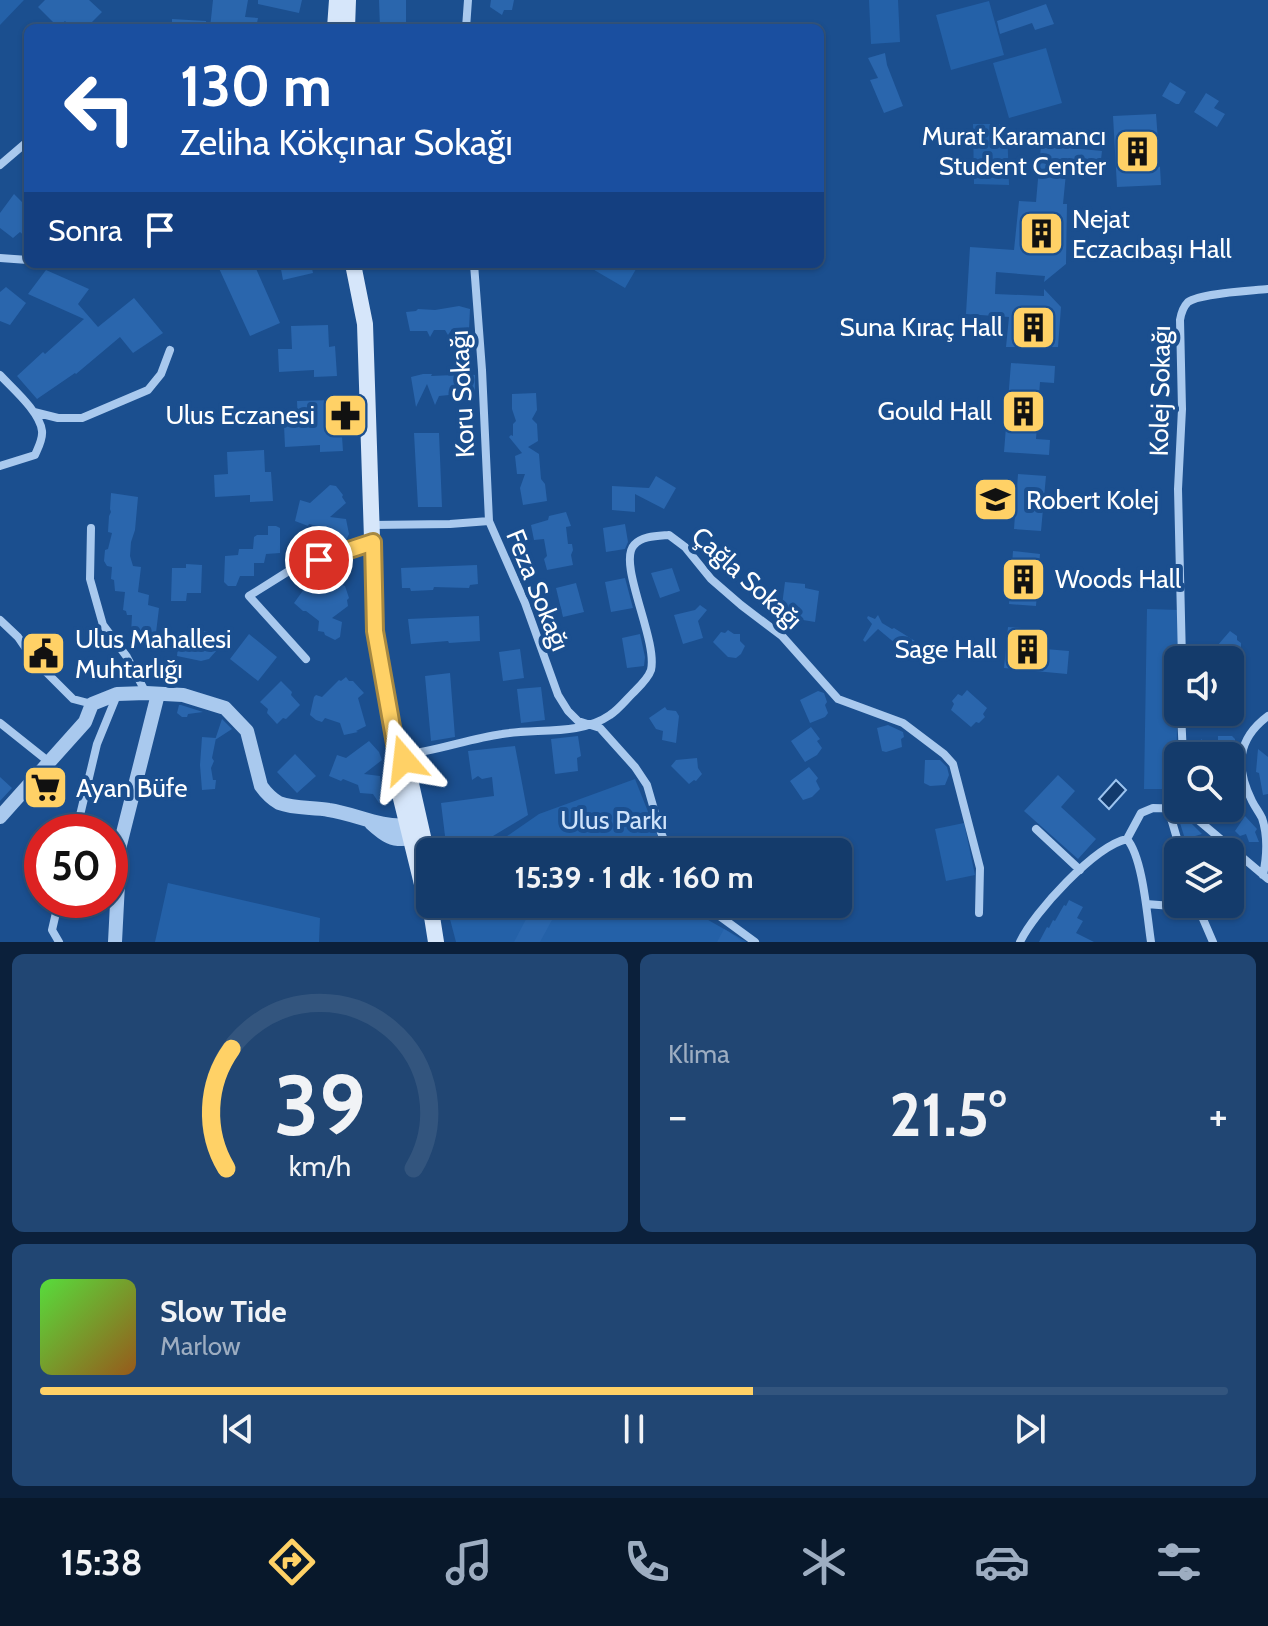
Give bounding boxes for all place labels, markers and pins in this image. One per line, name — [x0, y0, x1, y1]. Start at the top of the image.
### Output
place label: Murat Karamancı Student Center — [922, 120, 1107, 182]
building icon: Murat Karamancı Student Center — [1113, 127, 1161, 175]
place label: Nejat Eczacıbaşı Hall — [1072, 203, 1232, 265]
building icon: Nejat Eczacıbaşı Hall — [1017, 210, 1065, 258]
building icon: Suna Kıraç Hall — [1010, 303, 1058, 351]
place label: Suna Kıraç Hall — [840, 311, 1003, 343]
building icon: Gould Hall — [999, 387, 1047, 435]
pharmacy icon: Ulus Eczanesi — [322, 391, 370, 439]
place label: Gould Hall — [878, 395, 992, 427]
place label: Ulus Eczanesi — [165, 399, 315, 431]
school or university icon: Robert Kolej — [971, 476, 1019, 524]
place label: Robert Kolej — [1026, 484, 1159, 516]
pin — [285, 526, 353, 594]
building icon: Woods Hall — [1000, 555, 1048, 603]
place label: Woods Hall — [1055, 563, 1181, 595]
place label: Ulus Mahallesi Muhtarlığı — [75, 623, 232, 685]
building icon: Sage Hall — [1004, 625, 1052, 673]
public building icon: Ulus Mahallesi Muhtarlığı — [20, 630, 68, 678]
place label: Sage Hall — [894, 633, 997, 665]
supermarket icon: Ayan Büfe — [21, 764, 69, 812]
place label: Ayan Büfe — [76, 772, 188, 804]

